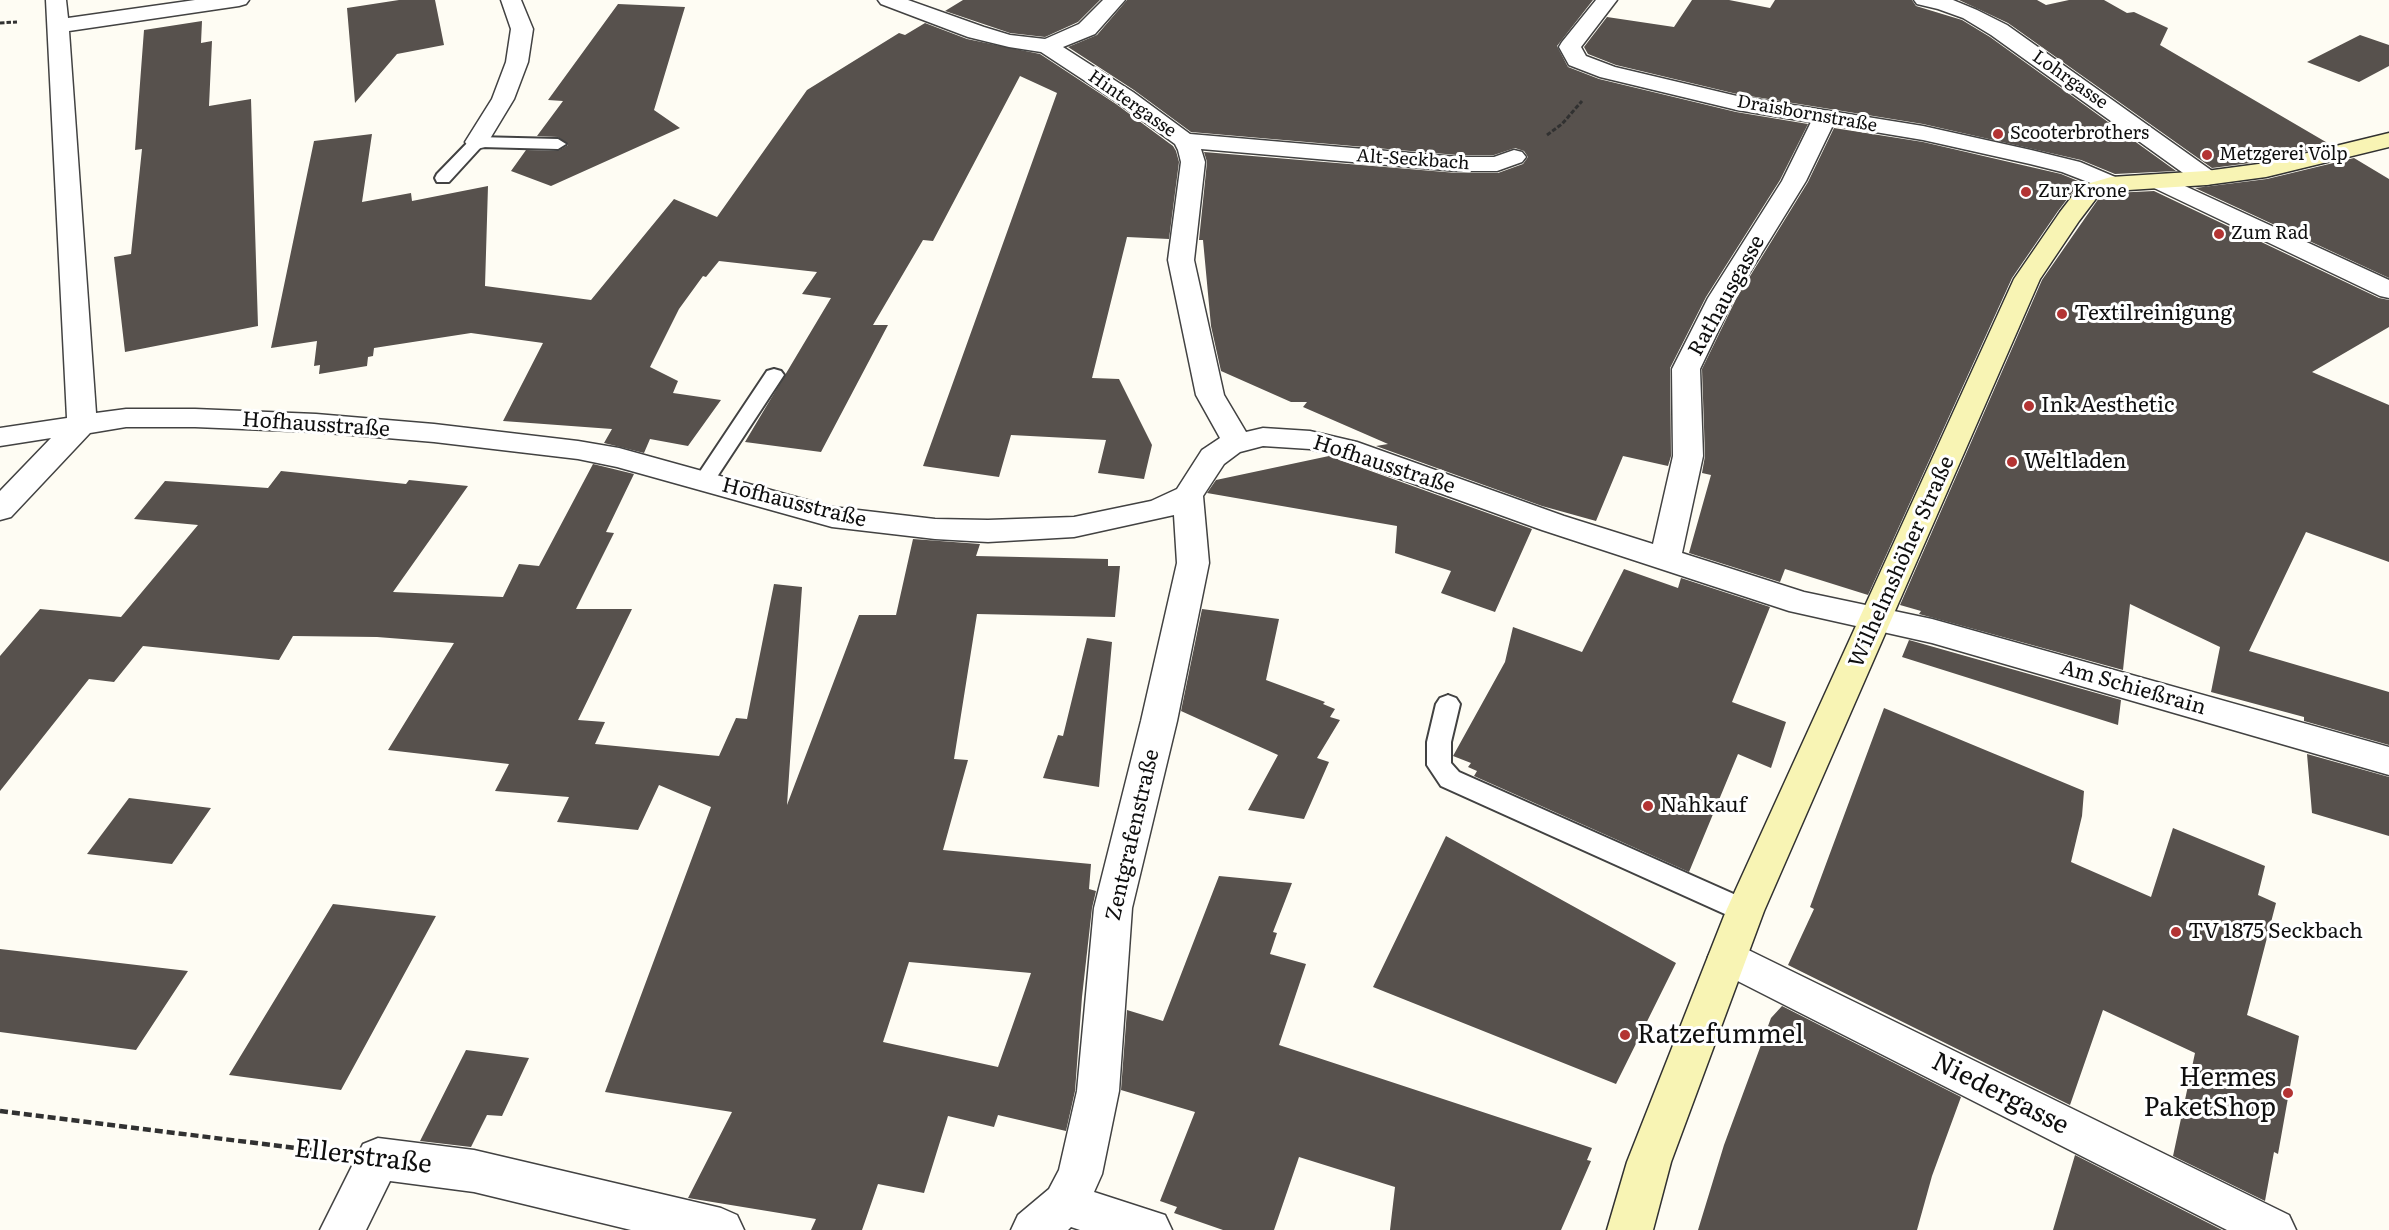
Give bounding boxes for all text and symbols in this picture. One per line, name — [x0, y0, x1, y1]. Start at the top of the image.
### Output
street label: Lohrgasse — [2028, 46, 2112, 114]
street label: Hintergasse — [1084, 66, 1180, 142]
street label: Draisbornstraße — [1735, 91, 1879, 137]
place label: Scooterbrothers — [2010, 123, 2149, 145]
marker: Scooterbrothers — [1991, 127, 2005, 141]
place label: Metzgerei Völp — [2219, 144, 2348, 166]
street label: Alt-Seckbach — [1356, 145, 1470, 175]
marker: Metzgerei Völp — [2200, 148, 2214, 162]
place label: Zur Krone — [2038, 181, 2127, 203]
marker: Zur Krone — [2019, 185, 2033, 199]
place label: Zum Rad — [2231, 223, 2309, 245]
marker: Zum Rad — [2212, 227, 2226, 241]
street label: Rathausgasse — [1683, 231, 1771, 361]
place label: Textilreinigung — [2074, 301, 2232, 327]
marker: Textilreinigung — [2055, 307, 2069, 321]
place label: Ink Aesthetic — [2041, 393, 2174, 419]
marker: Ink Aesthetic — [2022, 399, 2036, 413]
street label: Hofhausstraße — [241, 407, 391, 443]
street label: Hofhausstraße — [1310, 430, 1458, 500]
place label: Weltladen — [2024, 449, 2126, 475]
street label: Wilhelmshöher Straße — [1844, 452, 1960, 672]
marker: Weltladen — [2005, 455, 2019, 469]
street label: Hofhausstraße — [719, 473, 869, 533]
street label: Am Schießrain — [2057, 655, 2209, 721]
street label: Zentgrafenstraße — [1101, 747, 1165, 923]
place label: Nahkauf — [1660, 793, 1747, 819]
marker: Nahkauf — [1641, 799, 1655, 813]
place label: TV 1875 Seckbach — [2188, 919, 2363, 945]
marker: TV 1875 Seckbach — [2169, 925, 2183, 939]
place label: Ratzefummel — [1637, 1019, 1804, 1051]
marker: Ratzefummel — [1618, 1028, 1632, 1042]
street label: Niedergasse — [1926, 1046, 2074, 1142]
place label: Hermes PaketShop — [2144, 1062, 2276, 1124]
marker: Hermes PaketShop — [2281, 1086, 2295, 1100]
street label: Ellerstraße — [293, 1133, 433, 1181]

